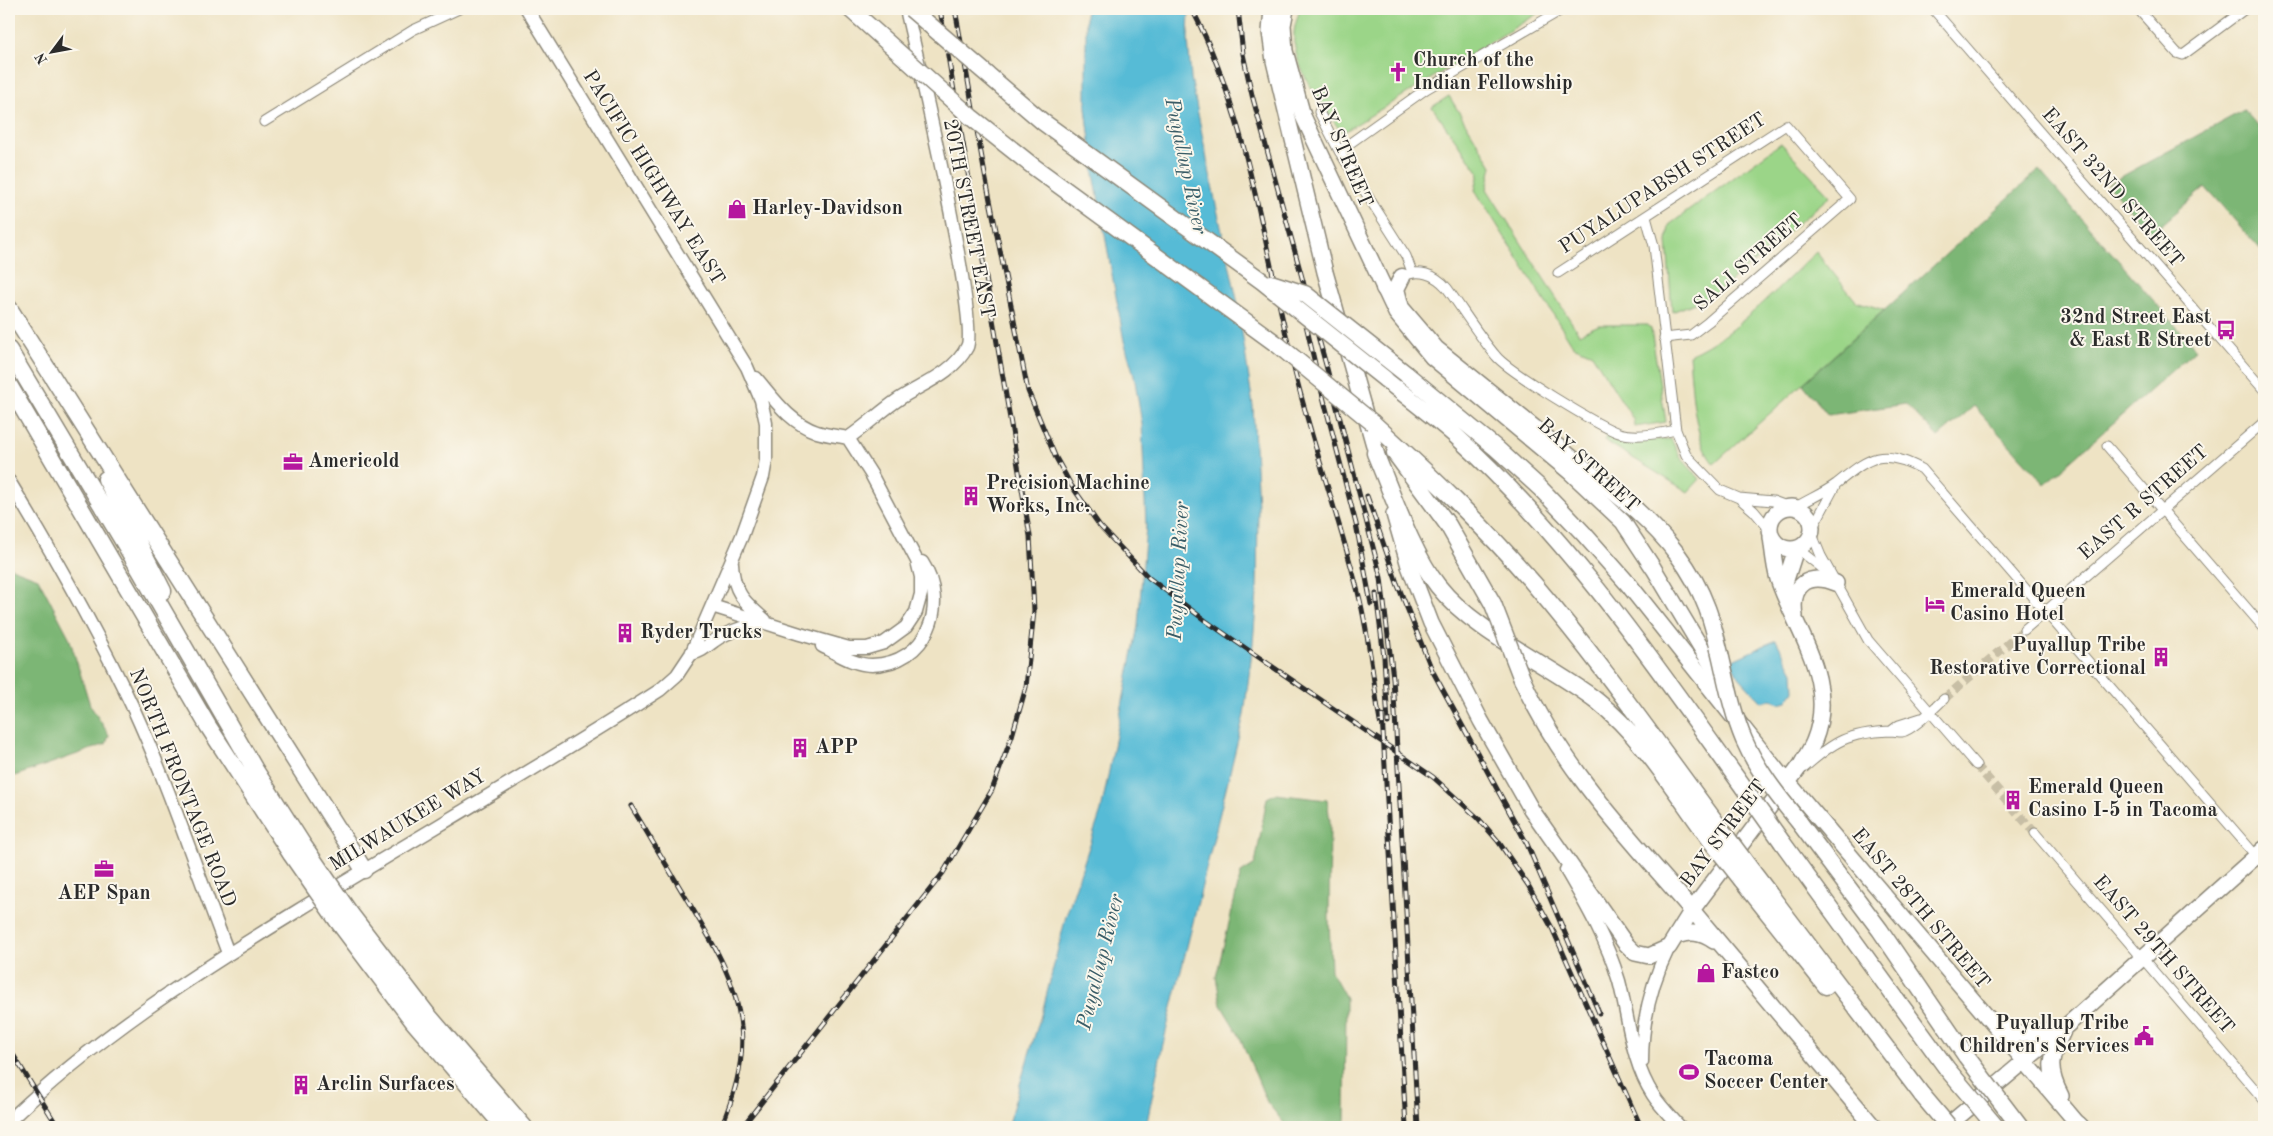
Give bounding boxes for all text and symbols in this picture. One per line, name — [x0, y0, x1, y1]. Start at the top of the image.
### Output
north arrow — [28, 28, 78, 78]
text: N — [33, 50, 51, 67]
place label: Church of the Indian Fellowship — [1413, 51, 1573, 94]
church icon: Church of the Indian Fellowship — [1387, 61, 1409, 83]
street label: PACIFIC HIGHWAY EAST — [578, 67, 728, 289]
street label: BAY STREET — [1307, 84, 1375, 210]
water label: Puyallup River — [1160, 95, 1210, 237]
street label: EAST 32ND STREET — [2038, 104, 2186, 272]
street label: PUYALUPABSH STREET — [1556, 110, 1770, 258]
street label: 20TH STREET EAST — [939, 117, 997, 321]
shop icon: Harley-Davidson — [726, 198, 748, 220]
place label: Harley-Davidson — [752, 199, 903, 219]
street label: SALI STREET — [1691, 211, 1807, 315]
place label: 32nd Street East & East R Street — [2060, 308, 2211, 351]
bus stop icon: 32nd Street East & East R Street — [2215, 319, 2237, 341]
street label: BAY STREET — [1533, 415, 1643, 517]
street label: EAST R STREET — [2075, 442, 2213, 564]
office icon: Americold — [282, 451, 304, 473]
place label: Americold — [308, 452, 400, 472]
place label: Precision Machine Works, Inc. — [986, 474, 1150, 517]
building icon: Precision Machine Works, Inc. — [960, 485, 982, 507]
water label: Puyallup River — [1165, 500, 1193, 642]
place label: Emerald Queen Casino Hotel — [1950, 582, 2086, 625]
hotel icon: Emerald Queen Casino Hotel — [1924, 593, 1946, 615]
building icon: Ryder Trucks — [614, 622, 636, 644]
place label: Ryder Trucks — [640, 623, 762, 643]
place label: Puyallup Tribe Restorative Correctional — [1929, 636, 2146, 679]
building icon: Puyallup Tribe Restorative Correctional — [2150, 646, 2172, 668]
street label: NORTH FRONTAGE ROAD — [125, 666, 239, 910]
building icon: APP — [789, 737, 811, 759]
place label: APP — [815, 738, 858, 758]
street label: MILWAUKEE WAY — [326, 766, 490, 876]
street label: BAY STREET — [1677, 777, 1771, 891]
place label: Emerald Queen Casino I-5 in Tacoma — [2028, 778, 2218, 821]
building icon: Emerald Queen Casino I-5 in Tacoma — [2002, 789, 2024, 811]
street label: EAST 28TH STREET — [1847, 825, 1993, 993]
office icon: AEP Span — [93, 858, 115, 880]
street label: EAST 29TH STREET — [2089, 872, 2237, 1038]
place label: AEP Span — [57, 884, 151, 904]
water label: Puyallup River — [1074, 891, 1128, 1033]
shop icon: Fastco — [1695, 962, 1717, 984]
place label: Fastco — [1721, 963, 1779, 983]
place label: Puyallup Tribe Children's Services — [1959, 1014, 2129, 1057]
public building icon: Puyallup Tribe Children's Services — [2133, 1025, 2155, 1047]
place label: Tacoma Soccer Center — [1704, 1050, 1828, 1093]
sports icon: Tacoma Soccer Center — [1678, 1061, 1700, 1083]
building icon: Arclin Surfaces — [290, 1074, 312, 1096]
place label: Arclin Surfaces — [316, 1075, 455, 1095]

